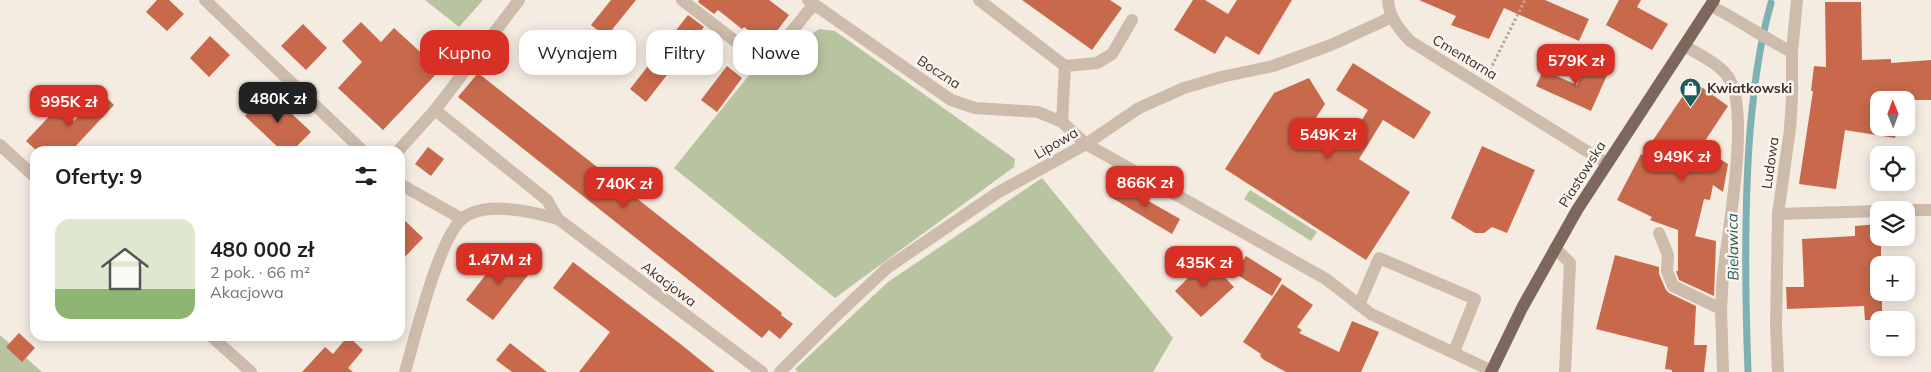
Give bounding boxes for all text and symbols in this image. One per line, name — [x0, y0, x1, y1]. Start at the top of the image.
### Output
chip: Kupno — [420, 30, 509, 75]
chip: Wynajem — [519, 30, 636, 75]
chip: Filtry — [646, 30, 723, 75]
chip: Nowe — [733, 30, 818, 75]
street label: Cmentarna — [1429, 31, 1501, 83]
pin: 579K zł — [1530, 44, 1622, 86]
text: 579K zł — [1548, 50, 1604, 70]
street label: Boczna — [914, 51, 964, 93]
shop icon: Kwiatkowski — [1679, 76, 1703, 107]
place label: Kwiatkowski — [1707, 79, 1792, 97]
pin: 480K zł — [232, 82, 324, 124]
pin: 995K zł — [23, 84, 115, 127]
text: 480K zł — [250, 88, 306, 108]
text: 995K zł — [41, 91, 97, 111]
north arrow — [1870, 91, 1915, 136]
map controls — [1870, 91, 1915, 356]
pin: 549K zł — [1282, 118, 1374, 160]
street label: Lipowa — [1031, 123, 1081, 163]
text: 549K zł — [1300, 124, 1356, 144]
street label: Ludowa — [1757, 136, 1783, 190]
street label: Piastowska — [1555, 137, 1609, 211]
pin: 949K zł — [1636, 140, 1728, 182]
text: 949K zł — [1654, 146, 1710, 166]
button: locate — [1870, 146, 1915, 191]
icon: filters — [352, 162, 380, 190]
text: Oferty: 9 — [55, 163, 142, 189]
pin: 740K zł — [578, 166, 670, 209]
pin: 866K zł — [1099, 166, 1191, 208]
text: 866K zł — [1117, 172, 1173, 192]
text: 740K zł — [596, 173, 652, 193]
button: layers — [1870, 201, 1915, 246]
water label: Bielawica — [1722, 213, 1743, 281]
text: 480 000 zł — [210, 236, 314, 262]
icon: home — [95, 239, 155, 299]
pin: 1.47M zł — [447, 242, 551, 285]
pin: 435K zł — [1158, 246, 1250, 288]
text: 1.47M zł — [467, 249, 531, 269]
text: 435K zł — [1176, 252, 1232, 272]
button: + — [1870, 256, 1915, 301]
street label: Akacjowa — [638, 257, 700, 311]
text: 2 pok. · 66 m² — [210, 262, 310, 282]
text: Akacjowa — [210, 282, 284, 302]
button: − — [1870, 311, 1915, 356]

